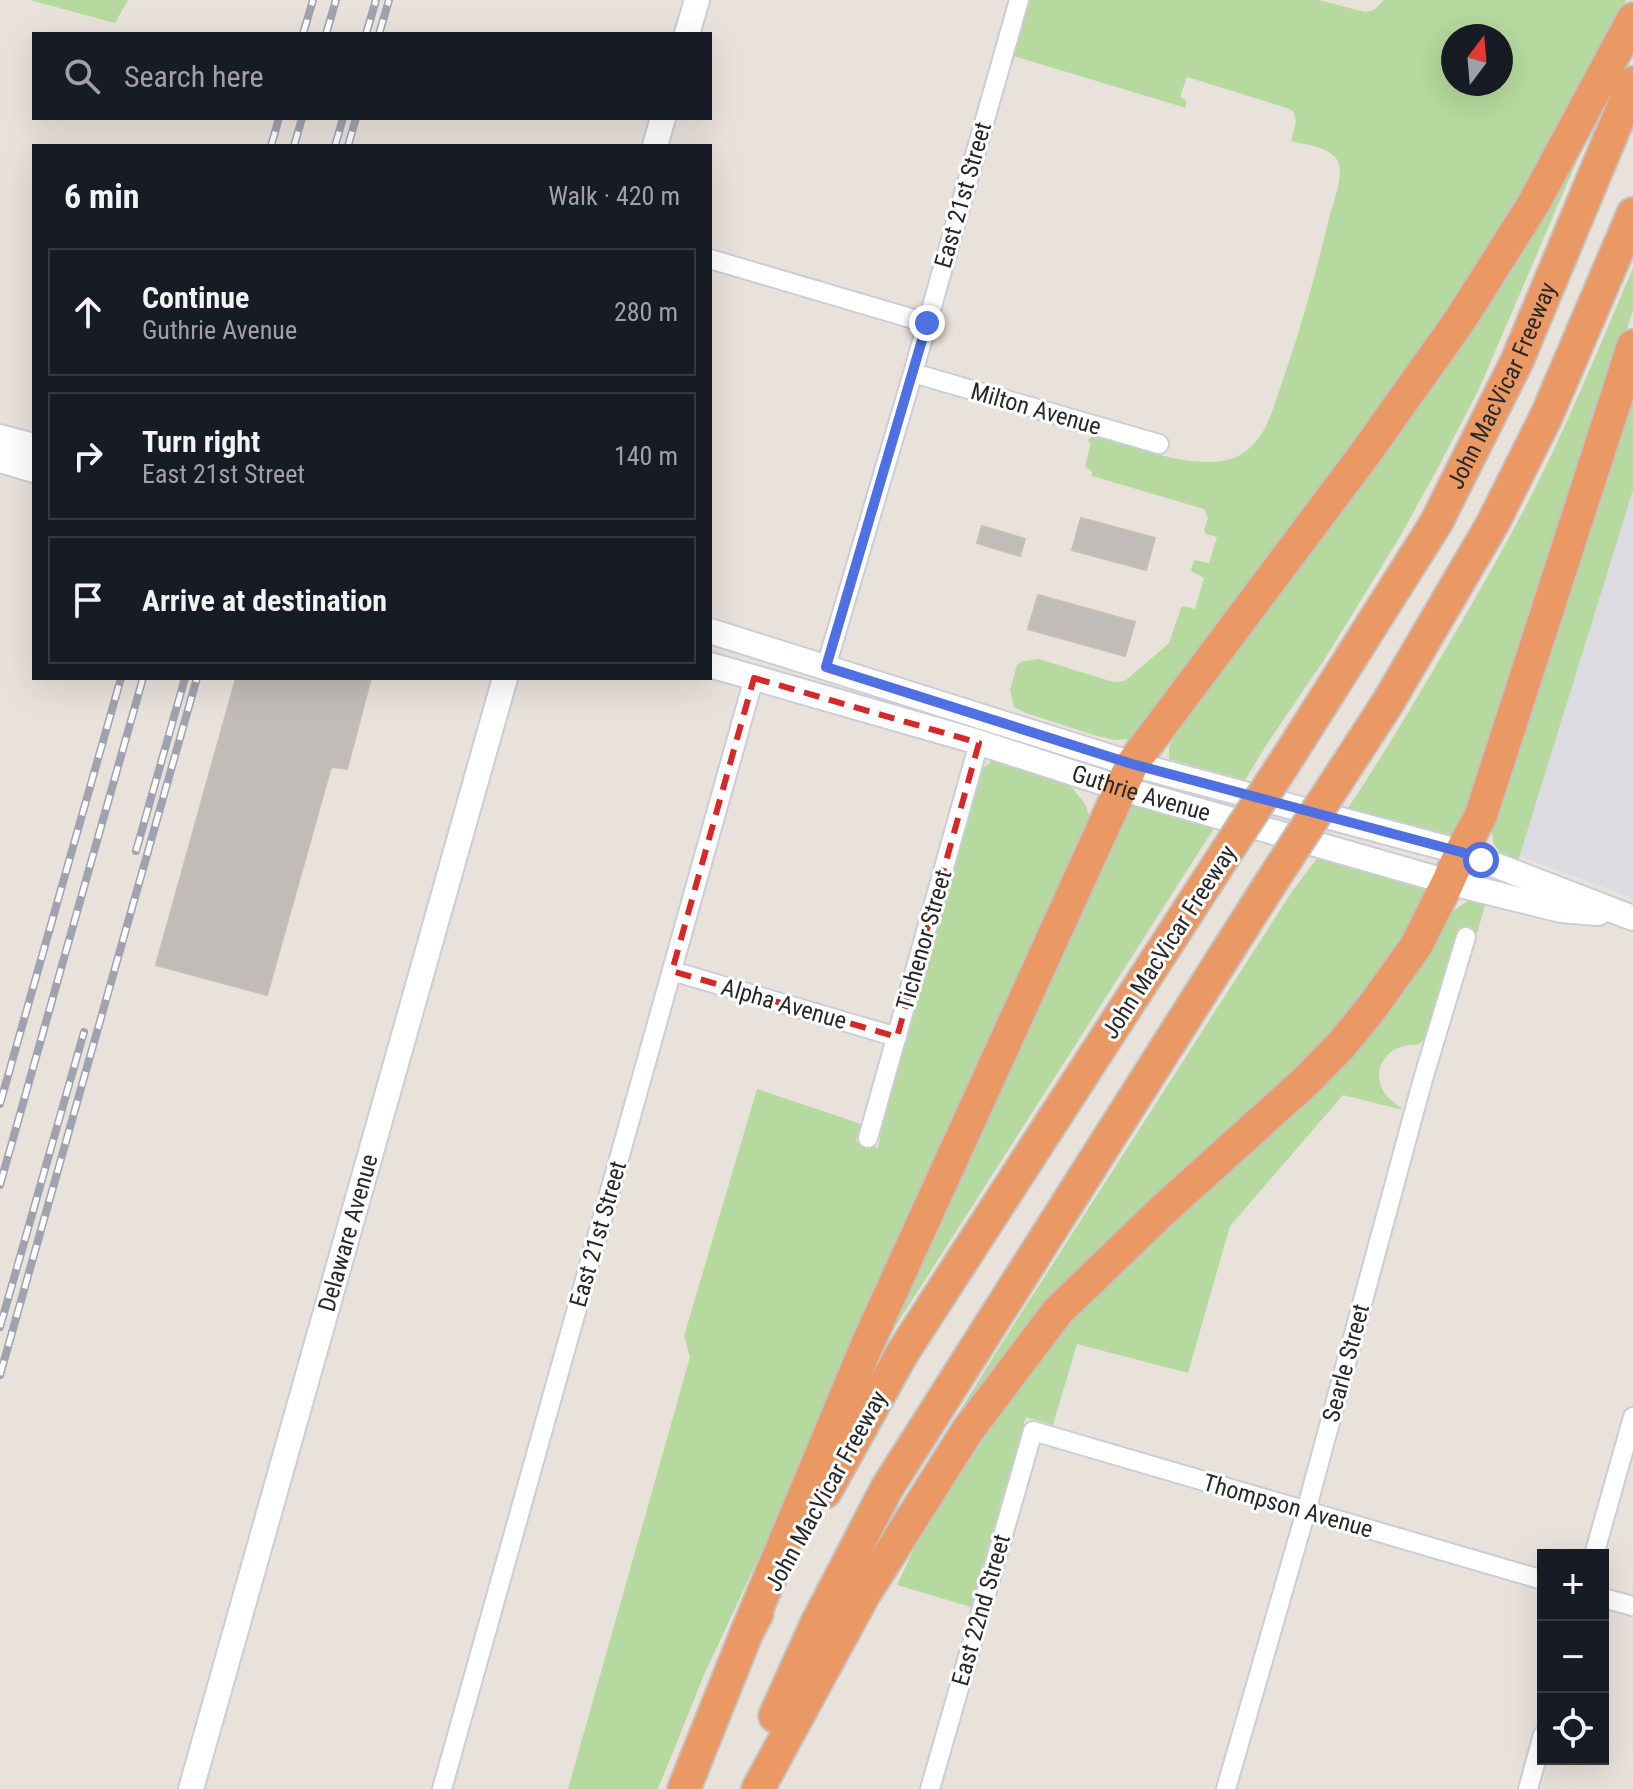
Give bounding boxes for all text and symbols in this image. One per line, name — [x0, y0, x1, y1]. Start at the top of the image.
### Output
north arrow — [1441, 24, 1513, 96]
search box — [32, 32, 712, 120]
icon: search — [60, 54, 104, 98]
text: Search here — [124, 59, 264, 94]
street label: East 21st Street — [929, 119, 997, 271]
text: 6 min — [64, 176, 140, 216]
text: Walk · 420 m — [548, 181, 680, 211]
street label: John MacVicar Freeway — [1441, 278, 1562, 494]
text: Continue — [142, 280, 249, 315]
icon: ahead — [66, 290, 110, 334]
text: 280 m — [614, 297, 678, 327]
route end — [909, 305, 945, 341]
text: Guthrie Avenue — [142, 315, 297, 345]
street label: Milton Avenue — [968, 377, 1104, 441]
text: Turn right — [142, 424, 260, 459]
icon: right — [66, 434, 110, 478]
text: 140 m — [614, 441, 678, 471]
text: East 21st Street — [142, 459, 305, 489]
icon: arrive — [66, 578, 110, 622]
text: Arrive at destination — [142, 583, 387, 618]
street label: Guthrie Avenue — [1068, 759, 1214, 827]
street label: John MacVicar Freeway — [1096, 840, 1242, 1044]
route start — [1463, 842, 1499, 878]
street label: Tichenor Street — [891, 867, 957, 1013]
street label: Alpha Avenue — [718, 973, 850, 1035]
street label: Delaware Avenue — [313, 1151, 384, 1315]
street label: East 21st Street — [564, 1158, 632, 1310]
street label: Searle Street — [1317, 1301, 1375, 1425]
street label: John MacVicar Freeway — [759, 1386, 893, 1596]
street label: Thompson Avenue — [1200, 1468, 1376, 1544]
street label: East 22nd Street — [946, 1531, 1016, 1689]
map controls — [1537, 1549, 1609, 1765]
button: + — [1537, 1549, 1609, 1621]
button: − — [1537, 1621, 1609, 1693]
button: locate — [1537, 1693, 1609, 1765]

